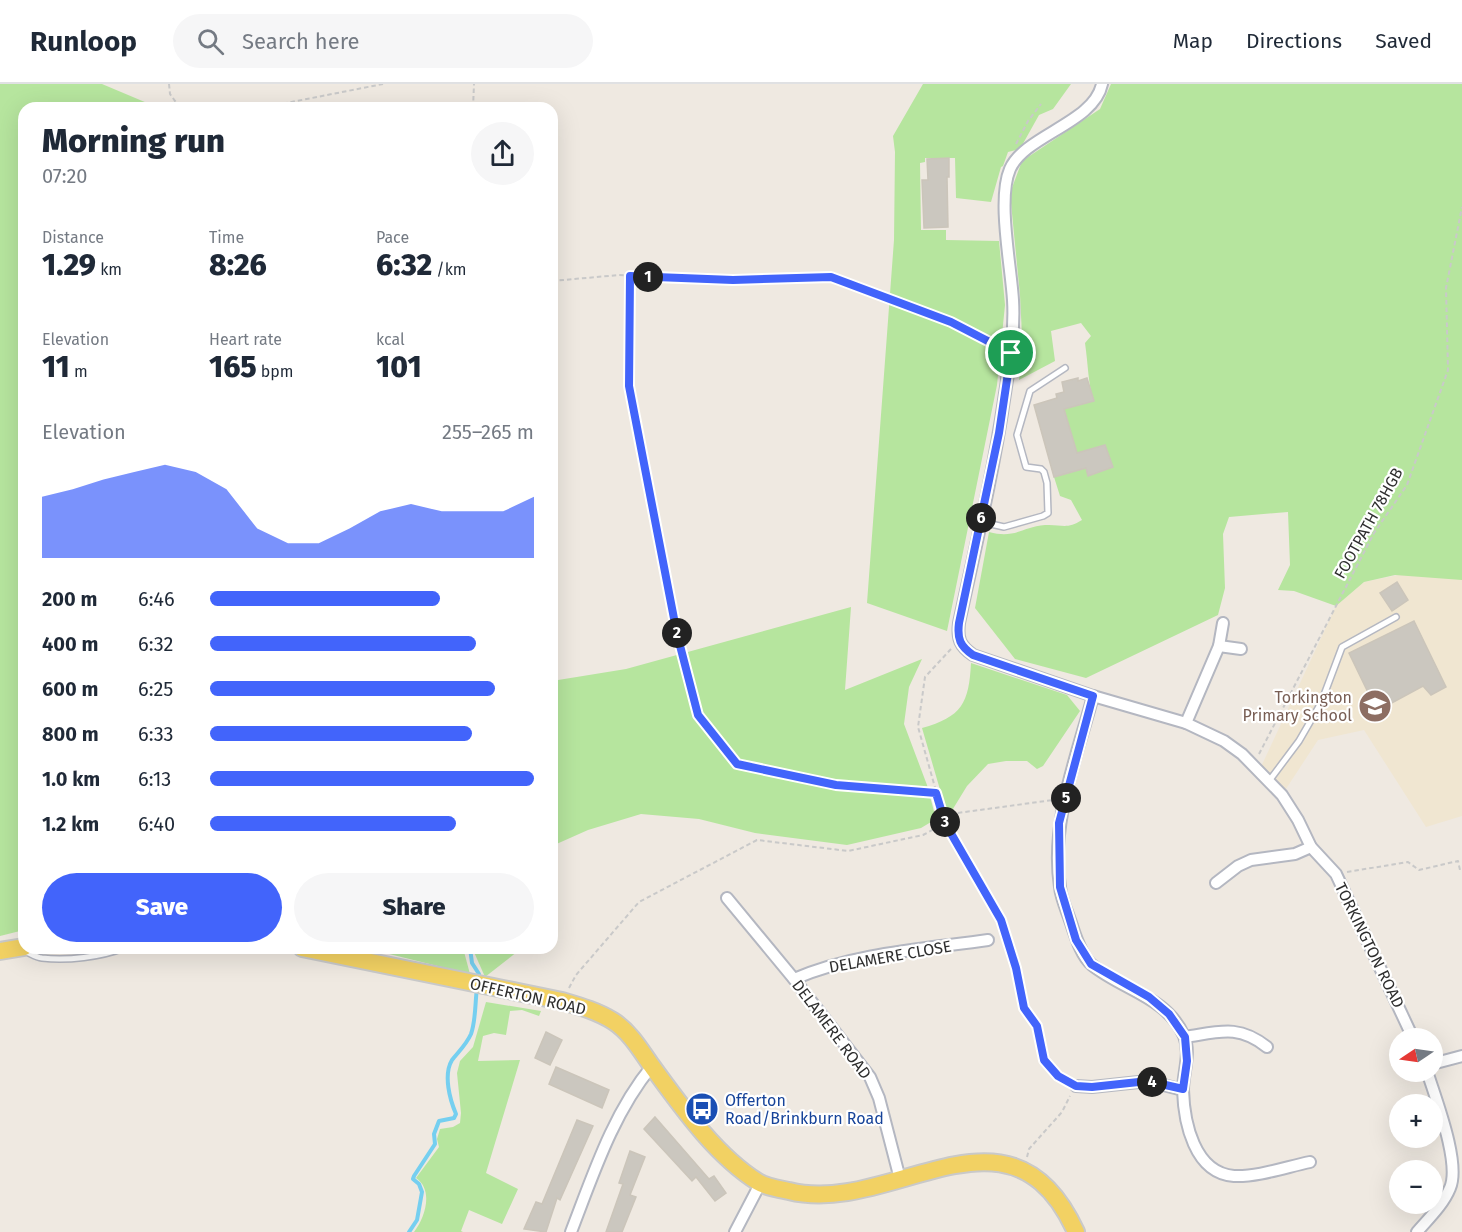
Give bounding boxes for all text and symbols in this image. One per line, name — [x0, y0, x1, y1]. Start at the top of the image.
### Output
search box — [173, 14, 593, 68]
text: Runloop — [30, 25, 137, 58]
icon: search — [194, 25, 227, 58]
text: Search here — [242, 28, 360, 55]
text: Map — [1173, 28, 1213, 54]
text: Directions — [1246, 28, 1342, 54]
text: Saved — [1375, 28, 1432, 54]
text: Morning run — [42, 121, 225, 161]
button: share — [471, 122, 534, 185]
text: 07:20 — [42, 164, 88, 188]
text: Distance — [42, 228, 104, 247]
text: Time — [209, 228, 244, 247]
text: Pace — [376, 228, 409, 247]
text: 1.29 — [42, 247, 96, 283]
text: 8:26 — [209, 247, 267, 283]
text: 6:32 — [376, 247, 432, 283]
text: km — [96, 260, 122, 279]
text: /km — [432, 260, 467, 279]
pin: 1 — [633, 262, 663, 292]
text: 1 — [644, 267, 652, 286]
pin — [985, 327, 1036, 378]
text: Elevation — [42, 330, 109, 349]
text: Heart rate — [209, 330, 282, 349]
text: kcal — [376, 330, 405, 349]
icon: arrive — [994, 336, 1027, 369]
text: 11 — [42, 349, 70, 385]
text: 165 — [209, 349, 257, 385]
text: 101 — [376, 349, 422, 385]
text: m — [70, 362, 88, 381]
text: bpm — [257, 362, 294, 381]
text: Elevation — [42, 420, 126, 444]
text: 255–265 m — [442, 420, 534, 444]
street label: FOOTPATH 78HGB — [1330, 464, 1407, 582]
pin: 6 — [966, 503, 996, 533]
text: 6 — [976, 508, 986, 527]
text: 200 m — [42, 587, 97, 611]
text: 6:46 — [138, 587, 175, 611]
pin: 2 — [662, 618, 692, 648]
text: 2 — [673, 623, 681, 642]
text: 400 m — [42, 632, 98, 656]
text: 6:32 — [138, 632, 173, 656]
text: 600 m — [42, 677, 98, 701]
text: 6:25 — [138, 677, 173, 701]
place label: Torkington Primary School — [1243, 688, 1352, 725]
school or university icon: Torkington Primary School — [1357, 688, 1393, 724]
text: 800 m — [42, 722, 99, 746]
text: 6:33 — [138, 722, 174, 746]
text: 1.0 km — [42, 767, 100, 791]
text: 6:13 — [138, 767, 171, 791]
pin: 5 — [1051, 783, 1081, 813]
text: 5 — [1062, 788, 1070, 807]
pin: 3 — [930, 807, 960, 837]
text: 1.2 km — [42, 812, 99, 836]
text: 6:40 — [138, 812, 175, 836]
text: 3 — [941, 812, 949, 831]
button: Save — [42, 873, 282, 942]
button: Share — [294, 873, 534, 942]
street label: TORKINGTON ROAD — [1331, 879, 1408, 1011]
street label: DELAMERE CLOSE — [827, 936, 953, 977]
street label: OFFERTON ROAD — [468, 974, 588, 1019]
street label: DELAMERE ROAD — [788, 976, 875, 1083]
north arrow — [1389, 1028, 1443, 1082]
map controls — [1389, 1028, 1443, 1214]
pin: 4 — [1137, 1067, 1167, 1097]
text: 4 — [1147, 1072, 1157, 1091]
bus stop icon: Offerton Road/Brinkburn Road — [684, 1091, 720, 1127]
place label: Offerton Road/Brinkburn Road — [725, 1091, 884, 1128]
button: + — [1389, 1094, 1443, 1148]
button: − — [1389, 1160, 1443, 1214]

